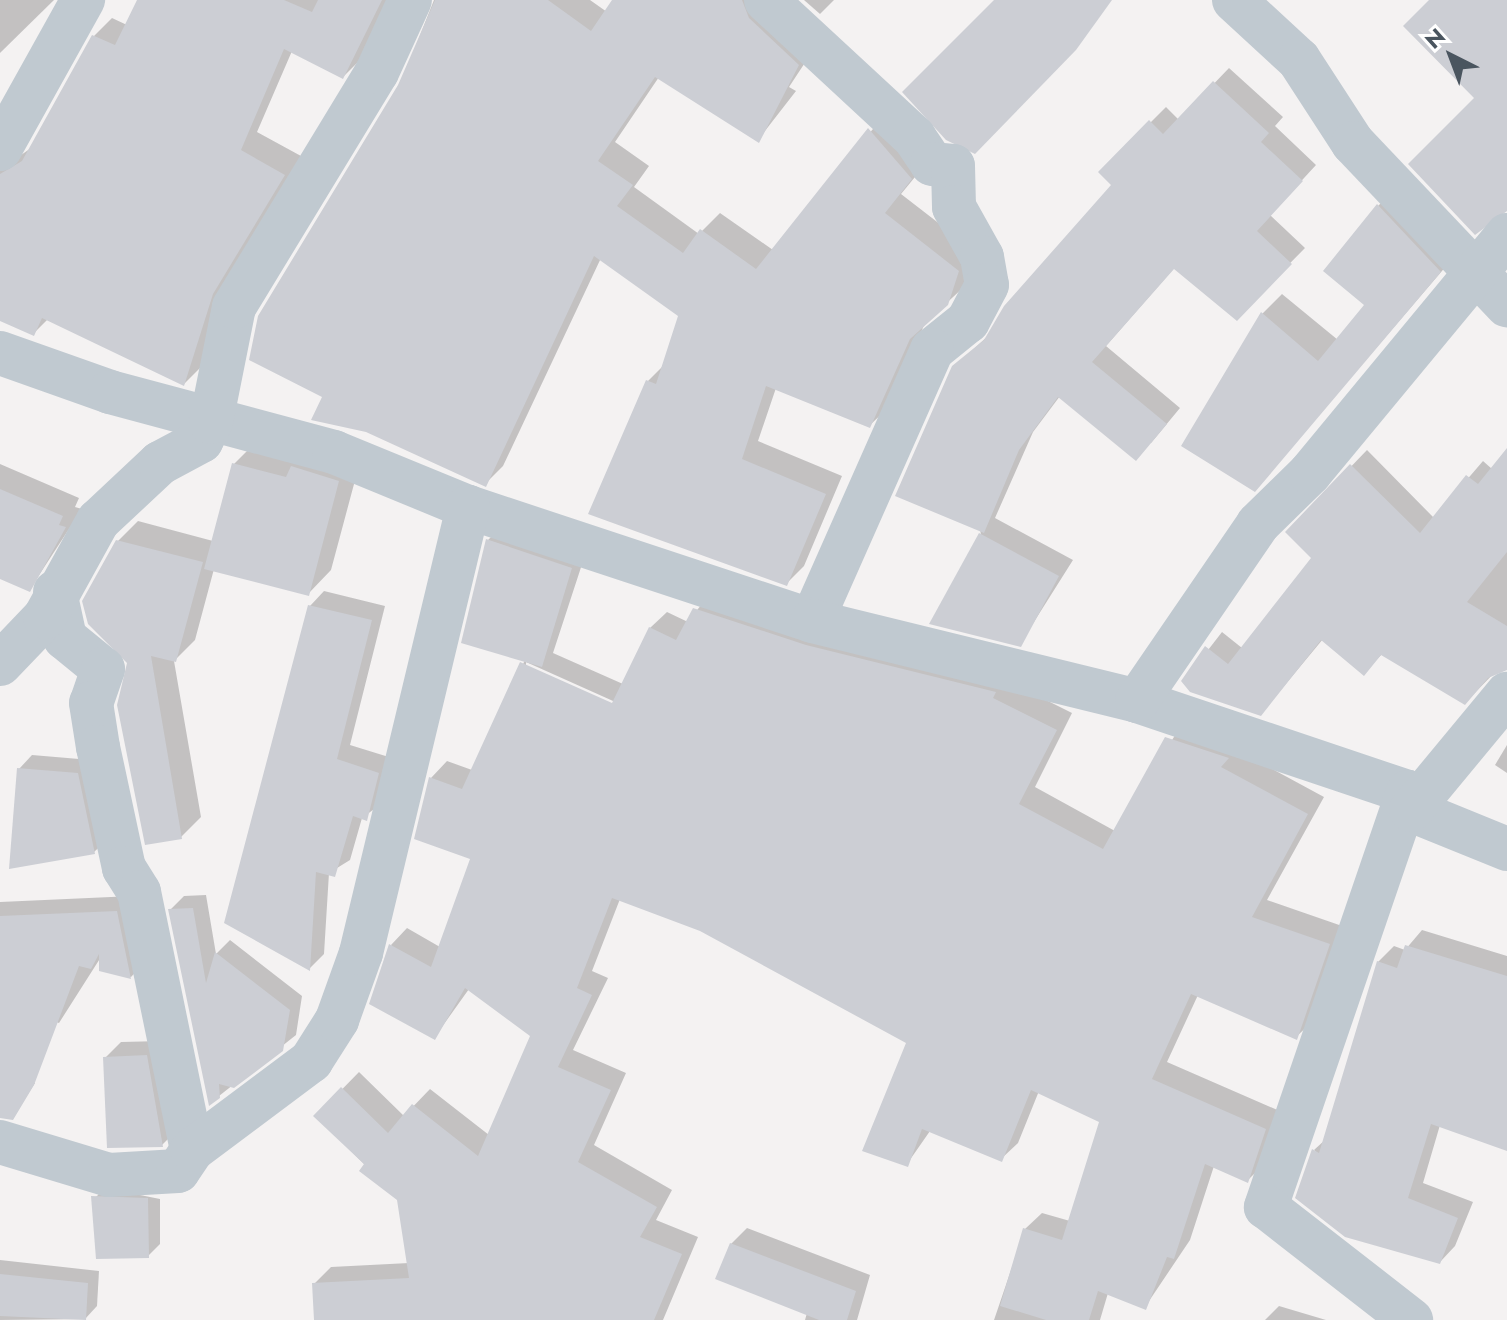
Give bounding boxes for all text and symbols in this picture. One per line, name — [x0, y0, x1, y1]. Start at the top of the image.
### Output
north arrow — [1411, 16, 1491, 96]
text: N — [1418, 20, 1452, 56]

